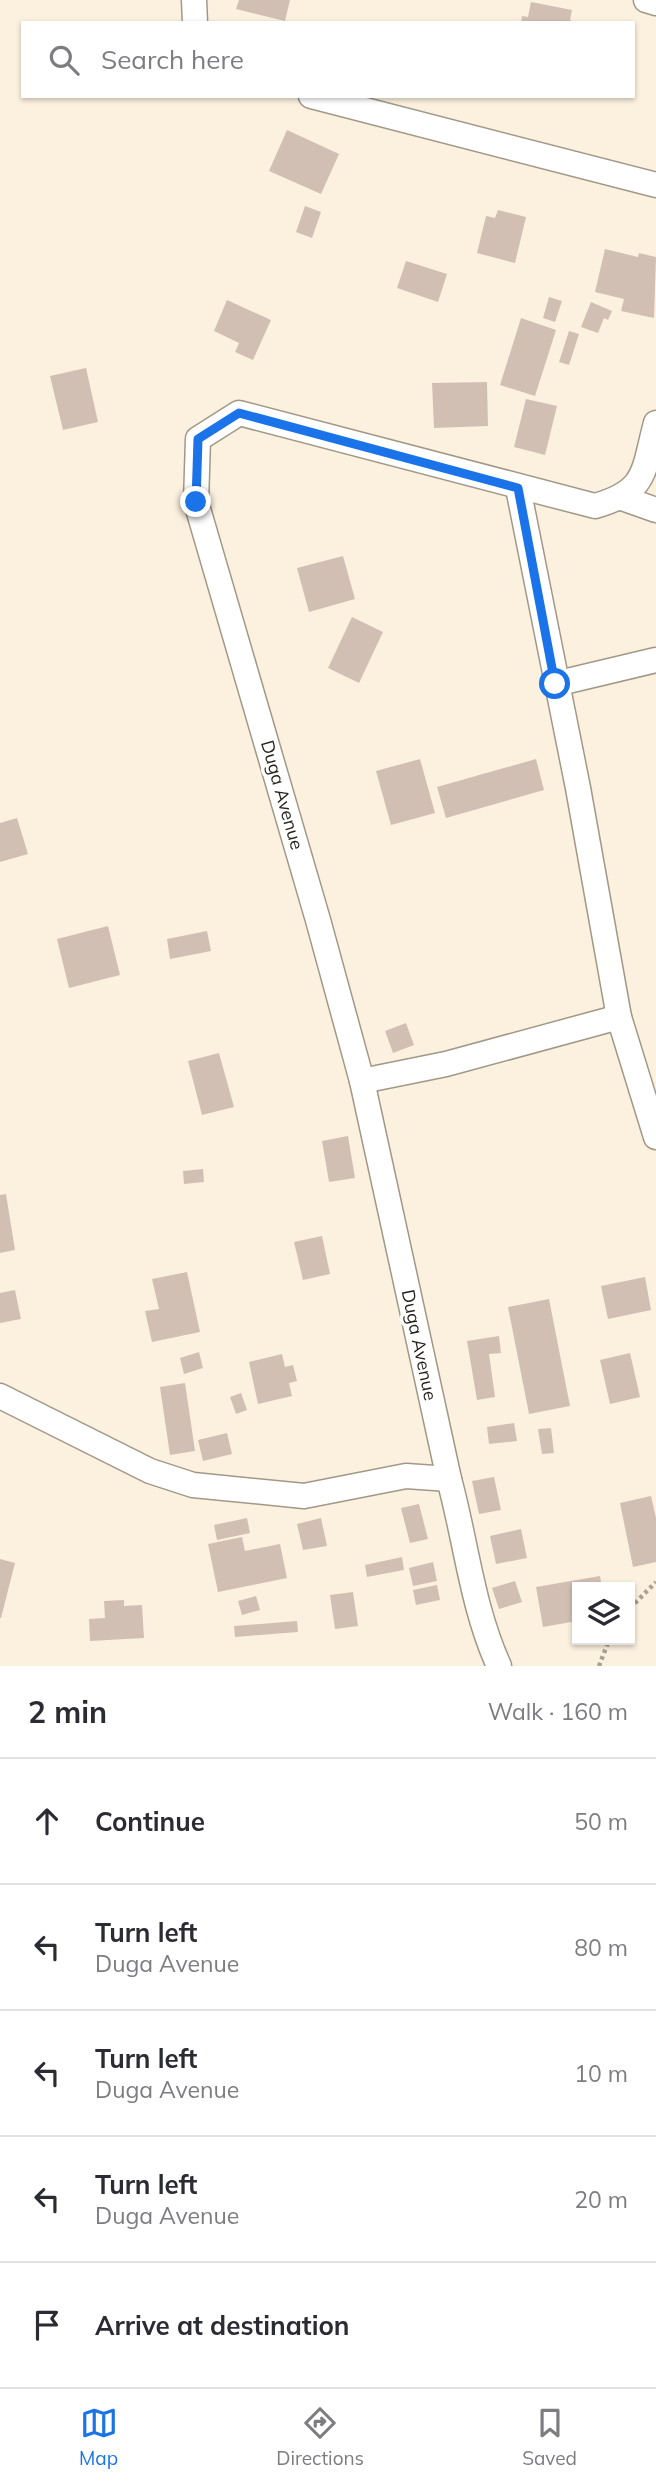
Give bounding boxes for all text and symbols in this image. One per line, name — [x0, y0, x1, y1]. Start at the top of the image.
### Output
search box — [21, 21, 635, 98]
icon: search — [45, 41, 83, 79]
text: Search here — [101, 43, 244, 76]
route end — [180, 486, 211, 517]
route start — [539, 668, 570, 699]
street label: Duga Avenue — [256, 737, 309, 852]
street label: Duga Avenue — [397, 1287, 442, 1402]
map controls — [572, 1582, 635, 1645]
button: layers — [572, 1582, 635, 1645]
text: 2 min — [28, 1693, 107, 1731]
text: Walk · 160 m — [488, 1697, 628, 1726]
icon: ahead — [28, 1802, 66, 1840]
text: Continue — [95, 1805, 205, 1838]
text: 50 m — [574, 1807, 628, 1836]
text: Turn left — [95, 1916, 197, 1949]
icon: left — [28, 1928, 66, 1966]
text: 80 m — [574, 1933, 628, 1962]
text: Duga Avenue — [95, 1949, 239, 1978]
text: Turn left — [95, 2042, 197, 2075]
icon: left — [28, 2054, 66, 2092]
text: 10 m — [574, 2059, 628, 2088]
text: Duga Avenue — [95, 2075, 239, 2104]
text: Turn left — [95, 2168, 197, 2201]
icon: left — [28, 2180, 66, 2218]
text: 20 m — [574, 2185, 628, 2214]
text: Duga Avenue — [95, 2201, 239, 2230]
icon: arrive — [28, 2306, 66, 2344]
text: Arrive at destination — [95, 2309, 350, 2342]
tab: Map — [79, 2404, 118, 2470]
tab: Directions — [276, 2404, 364, 2470]
tab: Saved — [522, 2404, 577, 2470]

